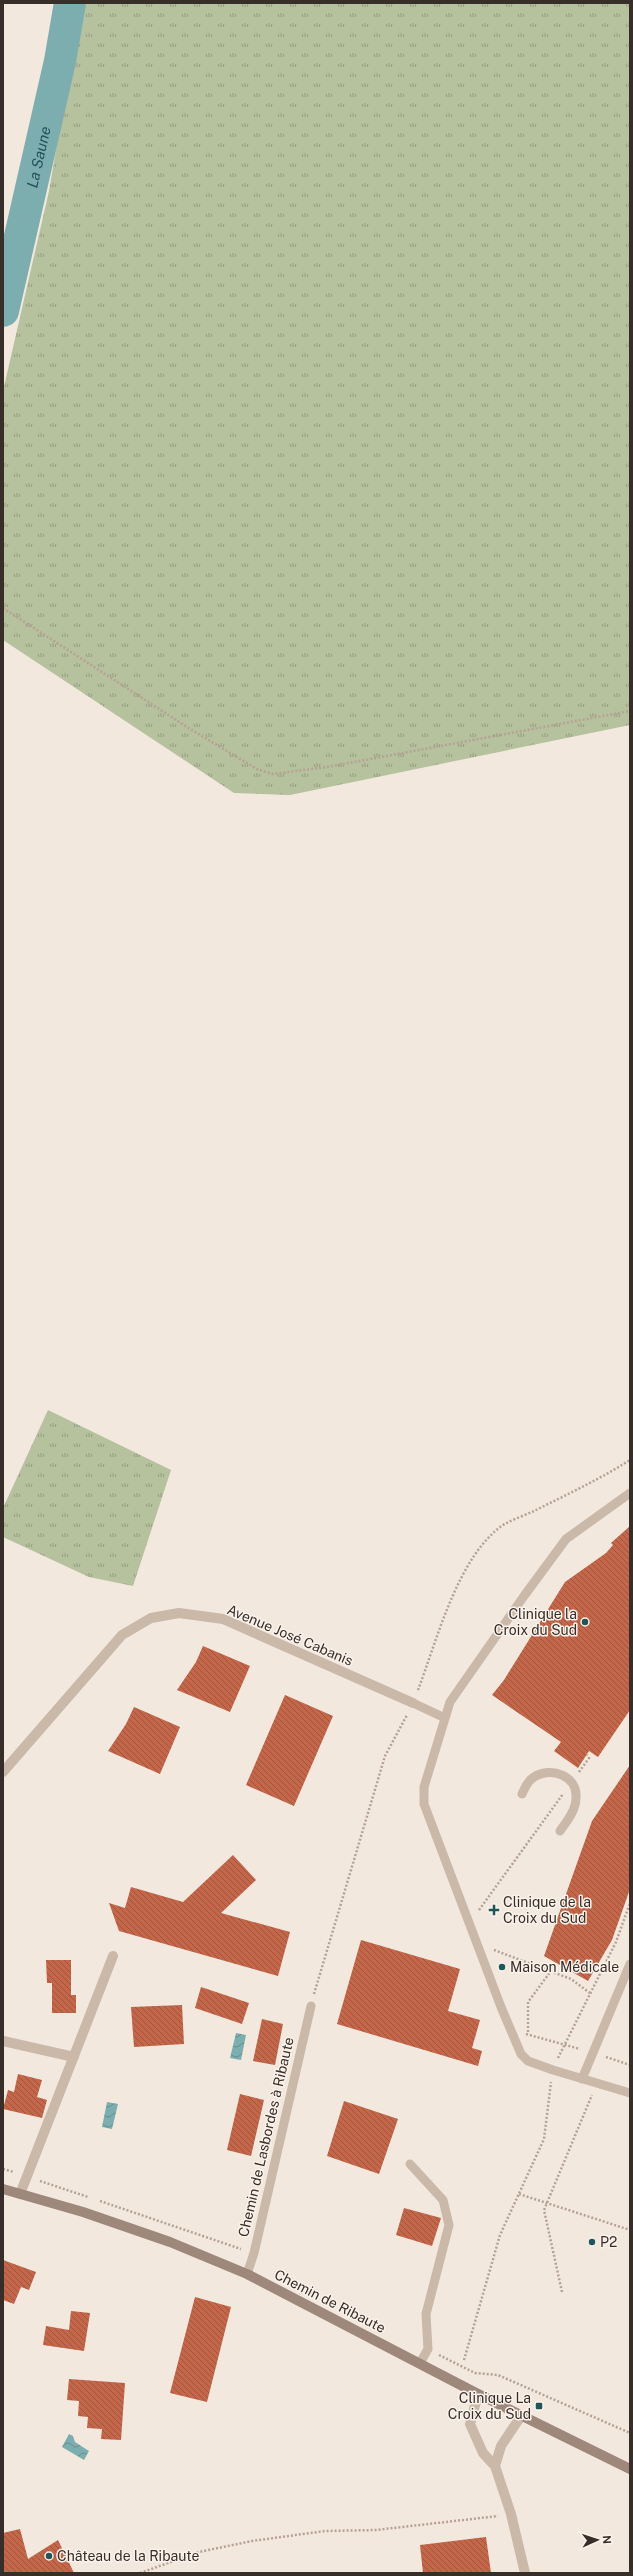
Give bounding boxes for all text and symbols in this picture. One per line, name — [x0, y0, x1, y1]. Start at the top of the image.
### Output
water label: La Saune — [23, 125, 53, 189]
street label: Avenue José Cabanis — [225, 1601, 355, 1669]
place label: Clinique la Croix du Sud — [494, 1606, 577, 1638]
marker: Clinique la Croix du Sud — [580, 1617, 590, 1627]
place label: Clinique de la Croix du Sud — [503, 1894, 591, 1926]
marker: Clinique de la Croix du Sud — [488, 1904, 500, 1916]
place label: Maison Médicale — [510, 1959, 619, 1975]
marker: Maison Médicale — [497, 1962, 507, 1972]
street label: Chemin de Lasbordes à Ribaute — [235, 2036, 297, 2238]
place label: P2 — [600, 2234, 617, 2250]
marker: P2 — [587, 2237, 597, 2247]
street label: Chemin de Ribaute — [272, 2266, 388, 2336]
place label: Clinique La Croix du Sud — [448, 2390, 531, 2422]
marker: Clinique La Croix du Sud — [534, 2401, 544, 2411]
north arrow — [577, 2520, 617, 2560]
text: N — [601, 2535, 613, 2544]
place label: Château de la Ribaute — [57, 2548, 200, 2564]
marker: Château de la Ribaute — [44, 2551, 54, 2561]

